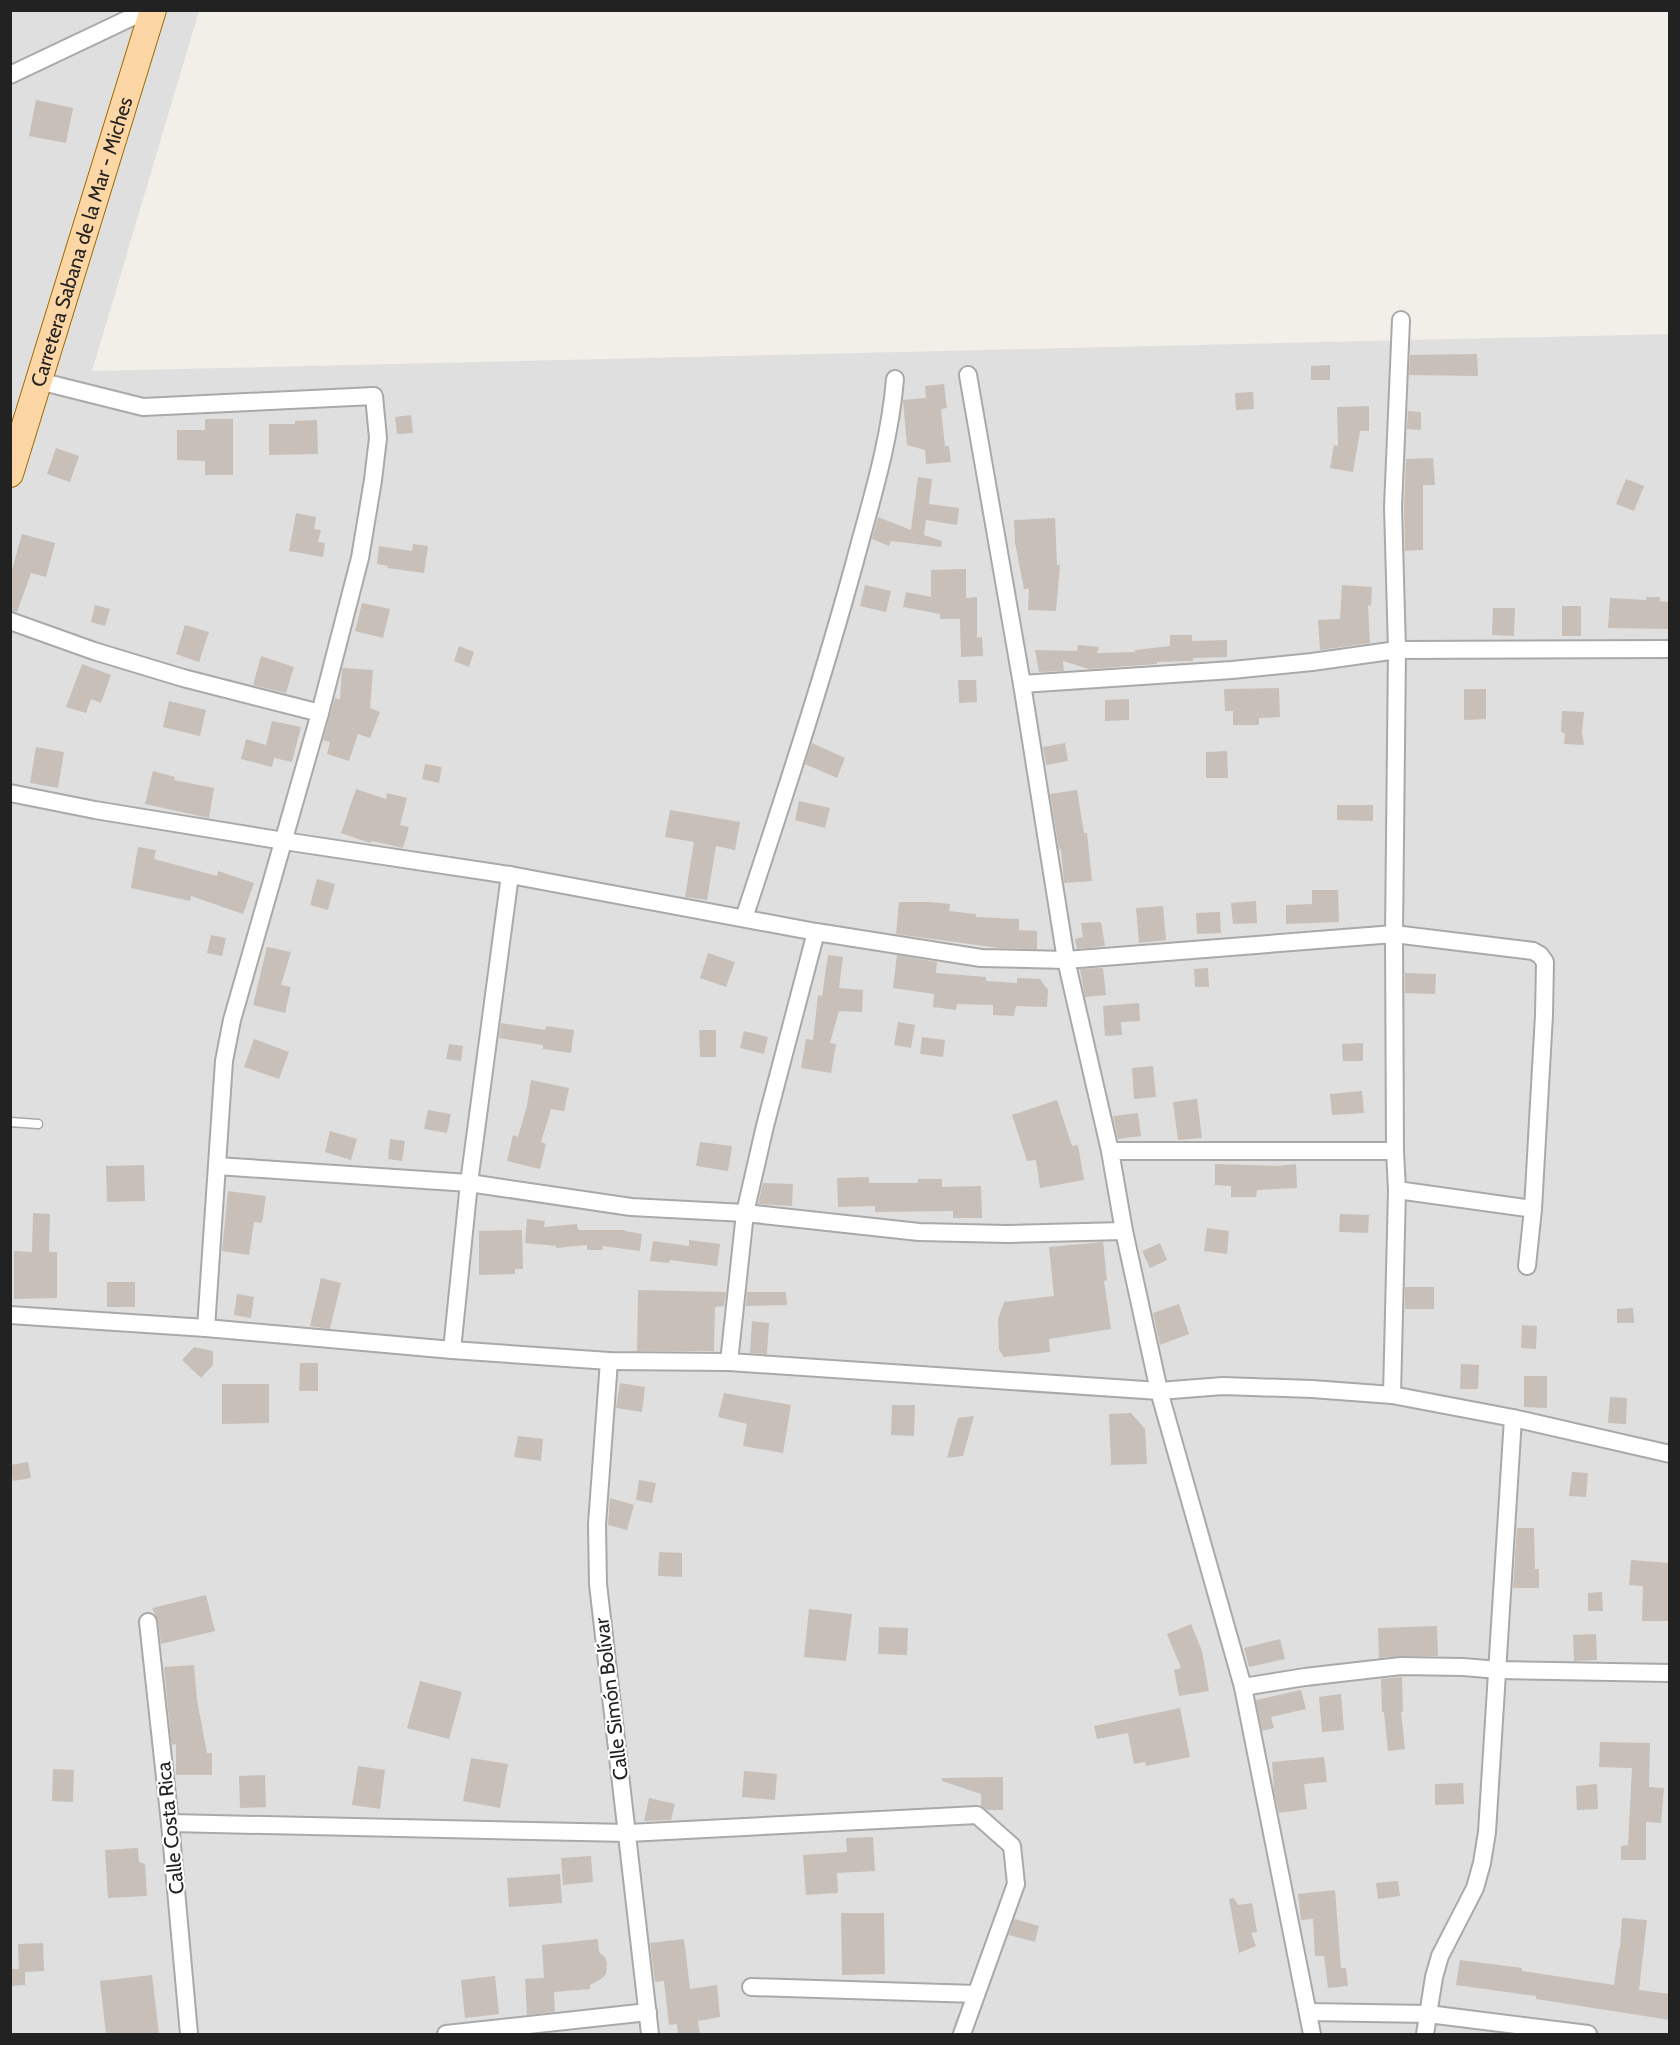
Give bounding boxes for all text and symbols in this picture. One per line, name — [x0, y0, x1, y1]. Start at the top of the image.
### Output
street label: Carretera Sabana de la Mar - Miches — [26, 94, 138, 390]
street label: Calle Simón Bolívar — [589, 1616, 633, 1782]
street label: Calle Costa Rica — [151, 1760, 189, 1895]

